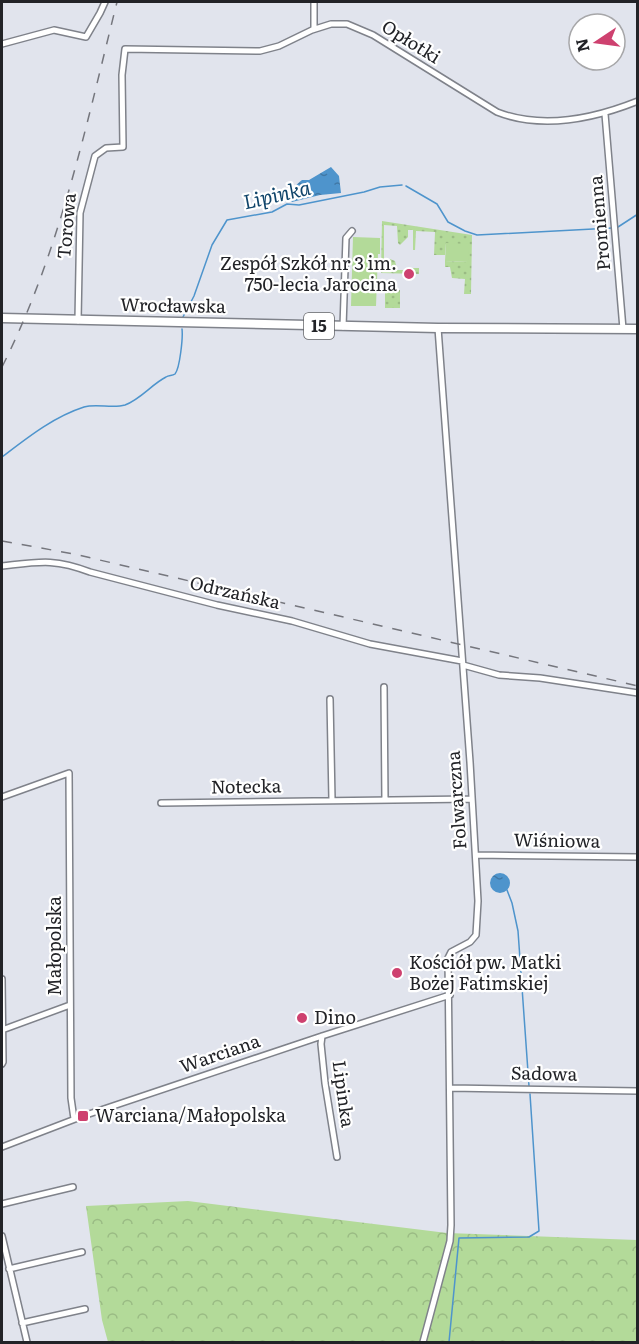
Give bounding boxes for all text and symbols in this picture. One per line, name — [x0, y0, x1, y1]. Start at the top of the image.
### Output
street label: Opłotki — [377, 12, 446, 69]
north arrow — [567, 12, 627, 72]
text: N — [568, 36, 595, 55]
water label: Lipinka — [240, 171, 314, 215]
street label: Promienna — [581, 174, 616, 272]
street label: Torowa — [49, 191, 82, 260]
place label: Zespół Szkół nr 3 im. 750-lecia Jarocina — [220, 249, 397, 297]
marker: Zespół Szkół nr 3 im. 750-lecia Jarocina — [402, 267, 416, 281]
street label: Wrocławska — [120, 290, 226, 319]
road number: 15 — [304, 313, 334, 339]
street label: Odrzańska — [188, 568, 283, 615]
street label: Folwarczna — [439, 750, 472, 850]
street label: Notecka — [211, 771, 282, 800]
street label: Wiśniowa — [513, 825, 601, 854]
street label: Małopolska — [40, 896, 67, 996]
place label: Kościół pw. Matki Bożej Fatimskiej — [409, 948, 561, 996]
marker: Kościół pw. Matki Bożej Fatimskiej — [390, 966, 404, 980]
place label: Dino — [314, 1003, 356, 1030]
marker: Dino — [295, 1011, 309, 1025]
street label: Warciana — [176, 1026, 264, 1079]
street label: Sadowa — [511, 1058, 578, 1087]
street label: Lipinka — [326, 1059, 363, 1129]
place label: Warciana/Małopolska — [95, 1101, 286, 1128]
marker: Warciana/Małopolska — [76, 1109, 90, 1123]

